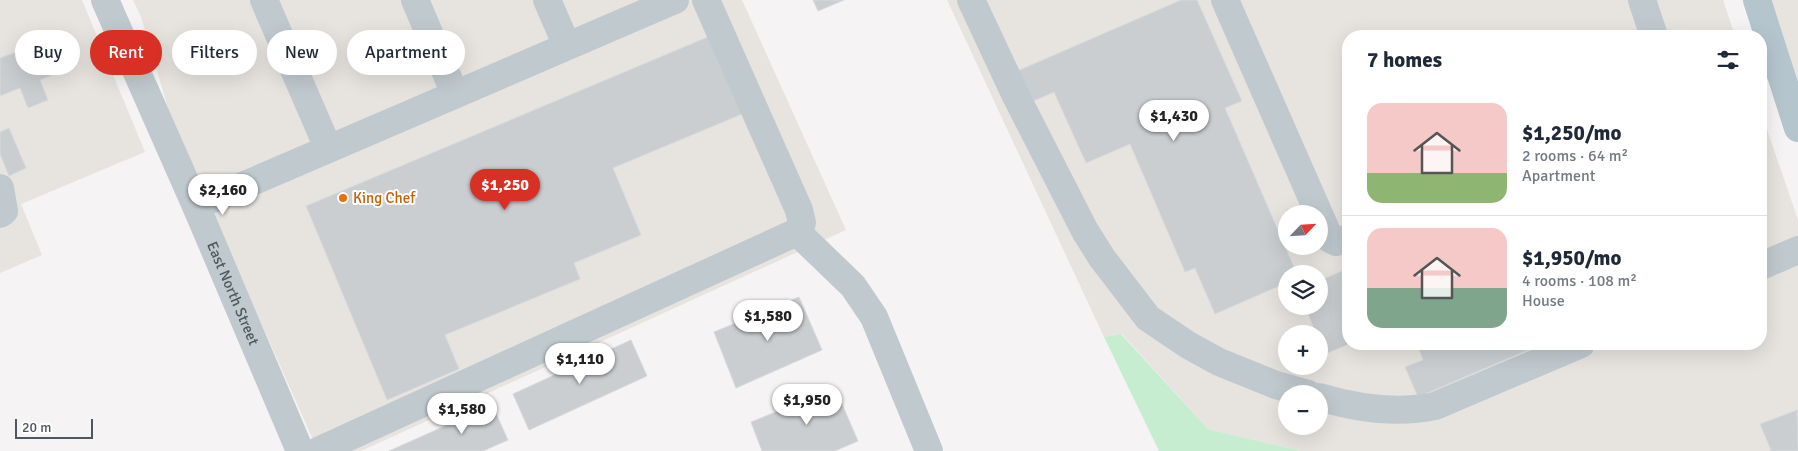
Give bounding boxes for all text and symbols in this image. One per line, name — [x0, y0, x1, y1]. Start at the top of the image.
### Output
chip: Buy — [15, 30, 80, 75]
chip: Rent — [90, 30, 162, 75]
chip: Filters — [172, 30, 257, 75]
chip: New — [267, 30, 337, 75]
chip: Apartment — [347, 30, 465, 75]
icon: filters — [1714, 46, 1742, 74]
text: 7 homes — [1367, 47, 1442, 73]
pin: $1,430 — [1133, 100, 1215, 142]
text: $1,430 — [1150, 106, 1198, 126]
text: $1,250/mo — [1522, 120, 1621, 146]
icon: home — [1407, 123, 1467, 183]
text: 2 rooms · 64 m² — [1522, 146, 1628, 166]
text: Apartment — [1522, 166, 1595, 186]
pin: $1,250 — [464, 168, 546, 211]
pin: $2,160 — [182, 174, 264, 216]
text: $1,250 — [481, 175, 529, 195]
text: $2,160 — [199, 180, 247, 200]
place label: King Chef — [353, 189, 416, 207]
marker: King Chef — [337, 192, 349, 204]
north arrow — [1278, 205, 1328, 255]
map controls — [1278, 205, 1328, 435]
street label: East North Street — [203, 239, 263, 348]
text: $1,950/mo — [1522, 245, 1621, 271]
icon: home — [1407, 248, 1467, 308]
button: layers — [1278, 265, 1328, 315]
text: 4 rooms · 108 m² — [1522, 271, 1637, 291]
text: House — [1522, 291, 1565, 311]
pin: $1,580 — [727, 300, 809, 342]
text: $1,580 — [744, 306, 792, 326]
button: + — [1278, 325, 1328, 375]
pin: $1,110 — [539, 342, 621, 385]
text: $1,110 — [556, 349, 604, 369]
pin: $1,950 — [766, 384, 848, 426]
button: − — [1278, 385, 1328, 435]
text: $1,950 — [783, 390, 831, 410]
pin: $1,580 — [421, 392, 503, 435]
text: $1,580 — [438, 399, 486, 419]
scale bar — [15, 416, 92, 439]
text: 20 m — [22, 419, 51, 436]

